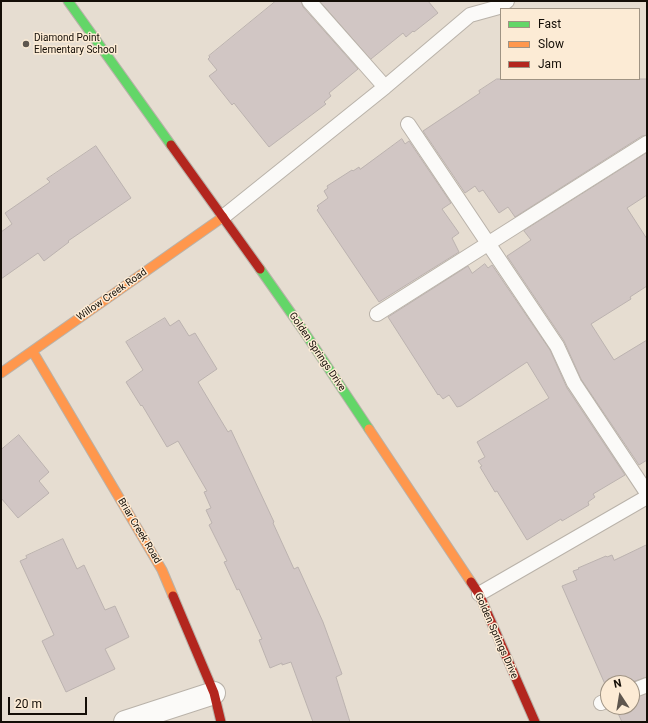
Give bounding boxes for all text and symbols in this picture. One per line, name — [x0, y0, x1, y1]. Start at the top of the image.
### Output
legend — [500, 8, 640, 80]
text: Fast — [538, 17, 561, 31]
place label: Diamond Point Elementary School — [34, 32, 117, 56]
text: Slow — [538, 37, 564, 51]
marker: Diamond Point Elementary School — [21, 39, 31, 49]
text: Jam — [538, 57, 562, 71]
street label: Willow Creek Road — [75, 266, 149, 324]
street label: Golden Springs Drive — [286, 310, 348, 394]
street label: Briar Creek Road — [115, 496, 163, 566]
street label: Golden Springs Drive — [472, 591, 520, 681]
north arrow — [600, 675, 640, 715]
text: N — [612, 677, 623, 691]
scale bar — [10, 689, 89, 715]
text: 20 m — [15, 697, 42, 711]

